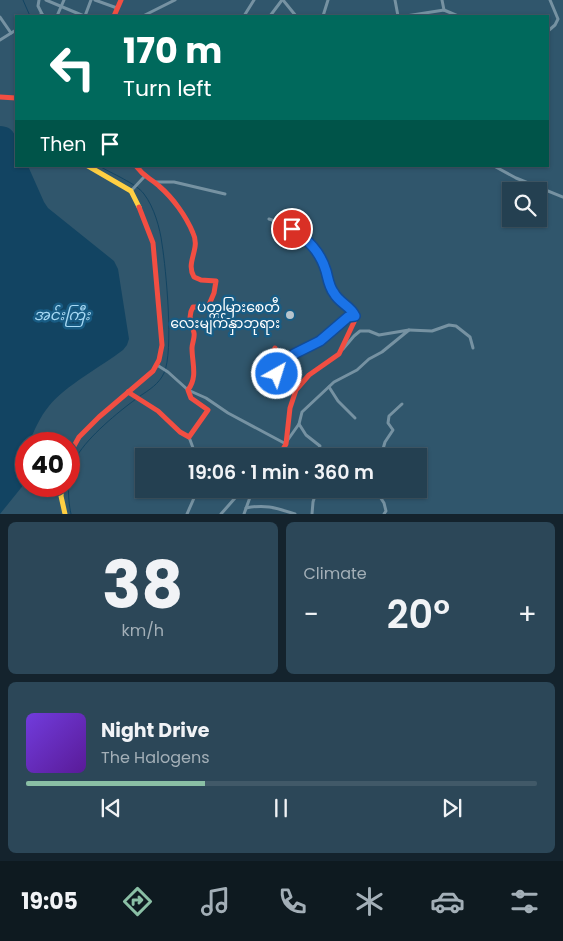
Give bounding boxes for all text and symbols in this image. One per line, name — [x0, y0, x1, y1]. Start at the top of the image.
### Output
text: 170 m — [123, 26, 222, 75]
icon: left — [40, 35, 105, 100]
text: Turn left — [123, 73, 211, 104]
icon: arrive — [96, 130, 124, 158]
text: Then — [40, 131, 86, 158]
map controls — [502, 182, 547, 227]
button: search — [502, 182, 547, 227]
pin — [271, 208, 313, 250]
icon: arrive — [278, 215, 306, 243]
place label: ပတ္တမြား‌စေတီ‌ လေးမျက်နှာဘုရား — [170, 297, 280, 335]
water label: အင်းကြီး — [34, 304, 91, 327]
marker: ပတ္တမြား‌စေတီ‌ လေးမျက်နှာဘုရား — [284, 309, 296, 321]
position arrow — [250, 347, 302, 399]
speed limit sign: 40 — [15, 432, 80, 497]
text: 19:06 · 1 min · 360 m — [188, 459, 374, 486]
text: 38 — [102, 540, 183, 631]
text: Climate — [304, 562, 367, 585]
text: 20° — [387, 588, 450, 641]
text: − — [304, 595, 319, 634]
text: + — [518, 595, 537, 634]
text: km/h — [121, 619, 164, 642]
text: Night Drive — [101, 717, 210, 744]
text: The Halogens — [101, 746, 209, 769]
icon: previous — [97, 794, 125, 822]
icon: pause — [267, 794, 295, 822]
icon: next — [438, 794, 466, 822]
icon: directions — [120, 884, 155, 919]
icon: music — [198, 884, 233, 919]
icon: phone — [275, 884, 310, 919]
icon: climate — [352, 884, 387, 919]
icon: car — [430, 884, 465, 919]
icon: filters — [507, 884, 542, 919]
text: 19:05 — [21, 886, 78, 917]

